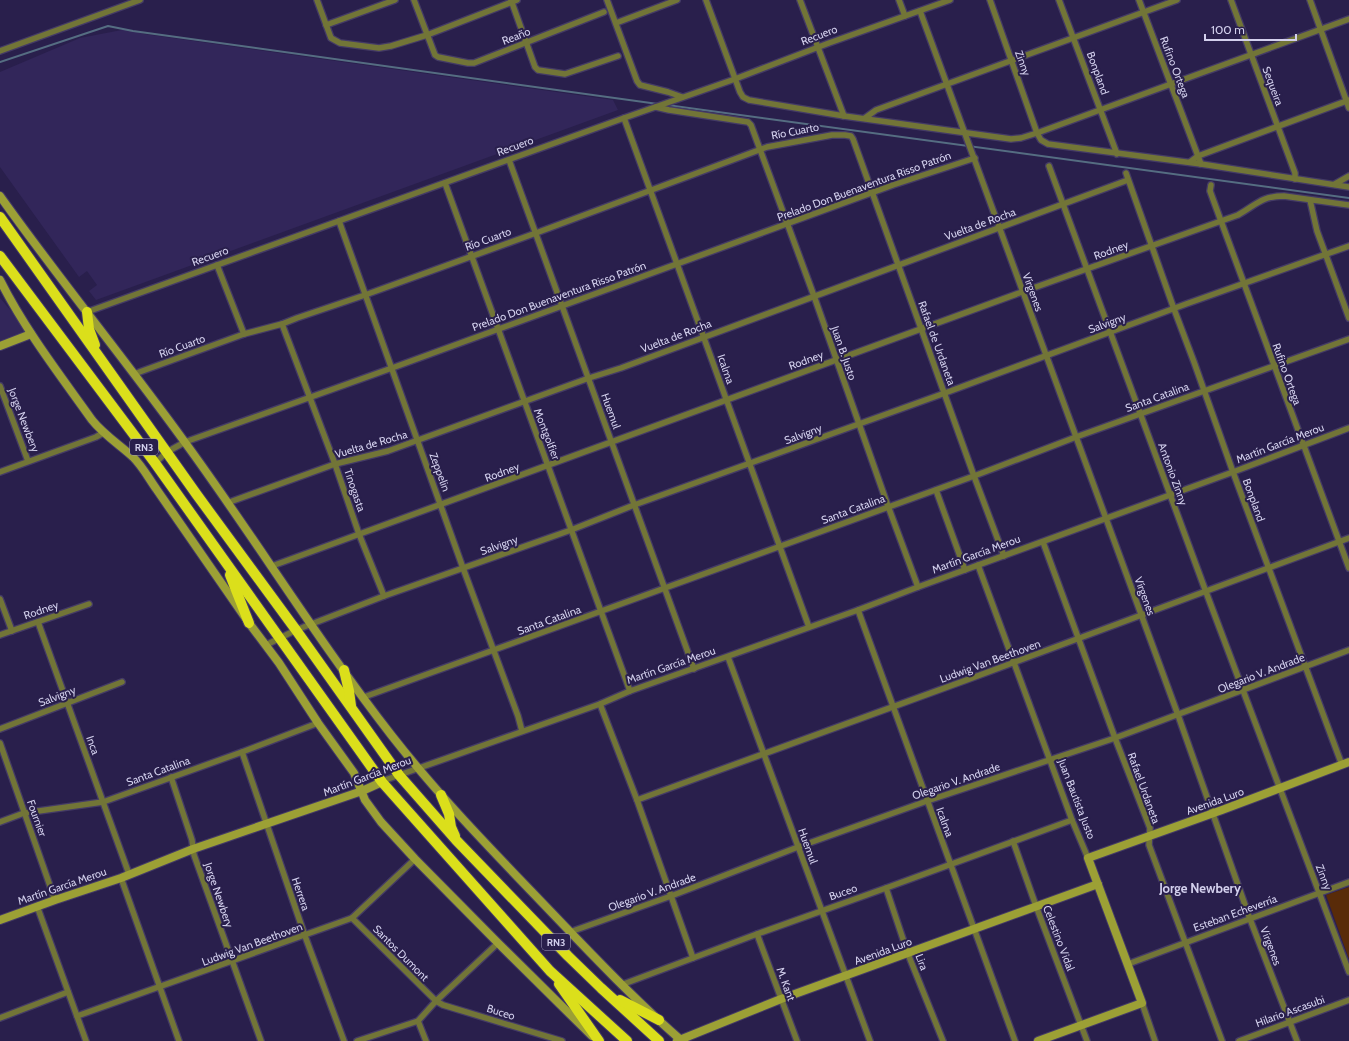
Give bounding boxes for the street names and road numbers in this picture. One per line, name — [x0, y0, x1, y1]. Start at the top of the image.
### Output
street label: Recuero — [799, 22, 839, 48]
street label: Reaño — [500, 24, 532, 48]
street label: Rufino Ortega — [1157, 34, 1193, 100]
street label: Zinny — [1012, 48, 1034, 78]
street label: Bonpland — [1084, 49, 1112, 97]
street label: Sequeira — [1259, 65, 1287, 108]
street label: Río Cuarto — [770, 120, 820, 142]
street label: Recuero — [495, 133, 535, 159]
street label: Prelado Don Buenaventura Risso Patrón — [775, 148, 953, 224]
street label: Vuelta de Rocha — [943, 204, 1018, 243]
street label: Río Cuarto — [463, 224, 513, 254]
street label: Rodney — [1092, 237, 1131, 263]
street label: Recuero — [190, 243, 230, 269]
street label: Prelado Don Buenaventura Risso Patrón — [470, 258, 648, 334]
street label: Vírgenes — [1020, 271, 1047, 314]
street label: Rafael de Urdaneta — [915, 299, 959, 388]
street label: Salvigny — [1086, 310, 1128, 336]
street label: Vuelta de Rocha — [639, 316, 714, 356]
street label: Juan B. Justo — [828, 323, 860, 382]
street label: Río Cuarto — [157, 331, 207, 361]
street label: Rufino Ortega — [1269, 341, 1305, 408]
street label: Rodney — [787, 347, 826, 373]
street label: Icalma — [714, 352, 738, 386]
street label: Santa Catalina — [1123, 379, 1191, 415]
street label: Jorge Newbery — [5, 385, 43, 455]
street label: Huemul — [598, 391, 624, 431]
street label: Montgolfier — [531, 406, 563, 462]
street label: Martín García Merou — [1234, 420, 1326, 466]
street label: Salvigny — [782, 421, 824, 447]
street label: Vuelta de Rocha — [333, 427, 409, 461]
road number: RN3 — [130, 439, 158, 455]
street label: Antonio Zinny — [1155, 441, 1191, 508]
street label: Zeppelin — [427, 451, 453, 493]
street label: Rodney — [483, 459, 522, 485]
street label: Tinogasta — [341, 467, 369, 514]
street label: Bonpland — [1240, 476, 1268, 524]
street label: Santa Catalina — [819, 491, 887, 527]
street label: Martín García Merou — [930, 531, 1022, 576]
street label: Salvigny — [478, 532, 520, 558]
street label: Vírgenes — [1132, 575, 1159, 618]
street label: Rodney — [22, 597, 61, 622]
street label: Santa Catalina — [515, 602, 583, 638]
street label: Ludwig Van Beethoven — [938, 636, 1042, 686]
street label: Martín García Merou — [625, 643, 717, 687]
street label: Olegario V. Andrade — [1215, 650, 1307, 696]
street label: Salvigny — [36, 682, 78, 710]
street label: Inca — [83, 734, 103, 757]
street label: Rafael Urdaneta — [1125, 751, 1164, 826]
street label: Santa Catalina — [124, 753, 192, 789]
street label: Martín García Merou — [321, 753, 413, 799]
street label: Juan Bautista Justo — [1055, 756, 1099, 841]
street label: Olegario V. Andrade — [910, 759, 1002, 803]
street label: Avenida Luro — [1184, 784, 1246, 818]
street label: Fournier — [24, 798, 50, 839]
street label: Icalma — [933, 805, 957, 839]
street label: Huemul — [795, 826, 821, 866]
street label: Jorge Newbery — [201, 860, 237, 930]
street label: Zinny — [1313, 862, 1335, 892]
street label: Martín García Merou — [16, 864, 108, 908]
street label: Olegario V. Andrade — [606, 870, 698, 914]
street label: Herrera — [289, 875, 313, 913]
street label: Buceo — [827, 881, 859, 903]
street label: Esteban Echeverría — [1191, 891, 1279, 935]
street label: Celestino Vidal — [1040, 903, 1078, 973]
street label: Ludwig Van Beethoven — [200, 919, 304, 969]
street label: Santos Dumont — [370, 922, 432, 984]
street label: Vírgenes — [1257, 925, 1285, 968]
road number: RN3 — [542, 934, 570, 950]
street label: Avenida Luro — [852, 934, 914, 968]
street label: Lira — [913, 952, 932, 973]
street label: M. Kant — [773, 965, 799, 1003]
street label: Hilario Ascasubi — [1254, 992, 1326, 1030]
street label: Buceo — [485, 1001, 517, 1023]

